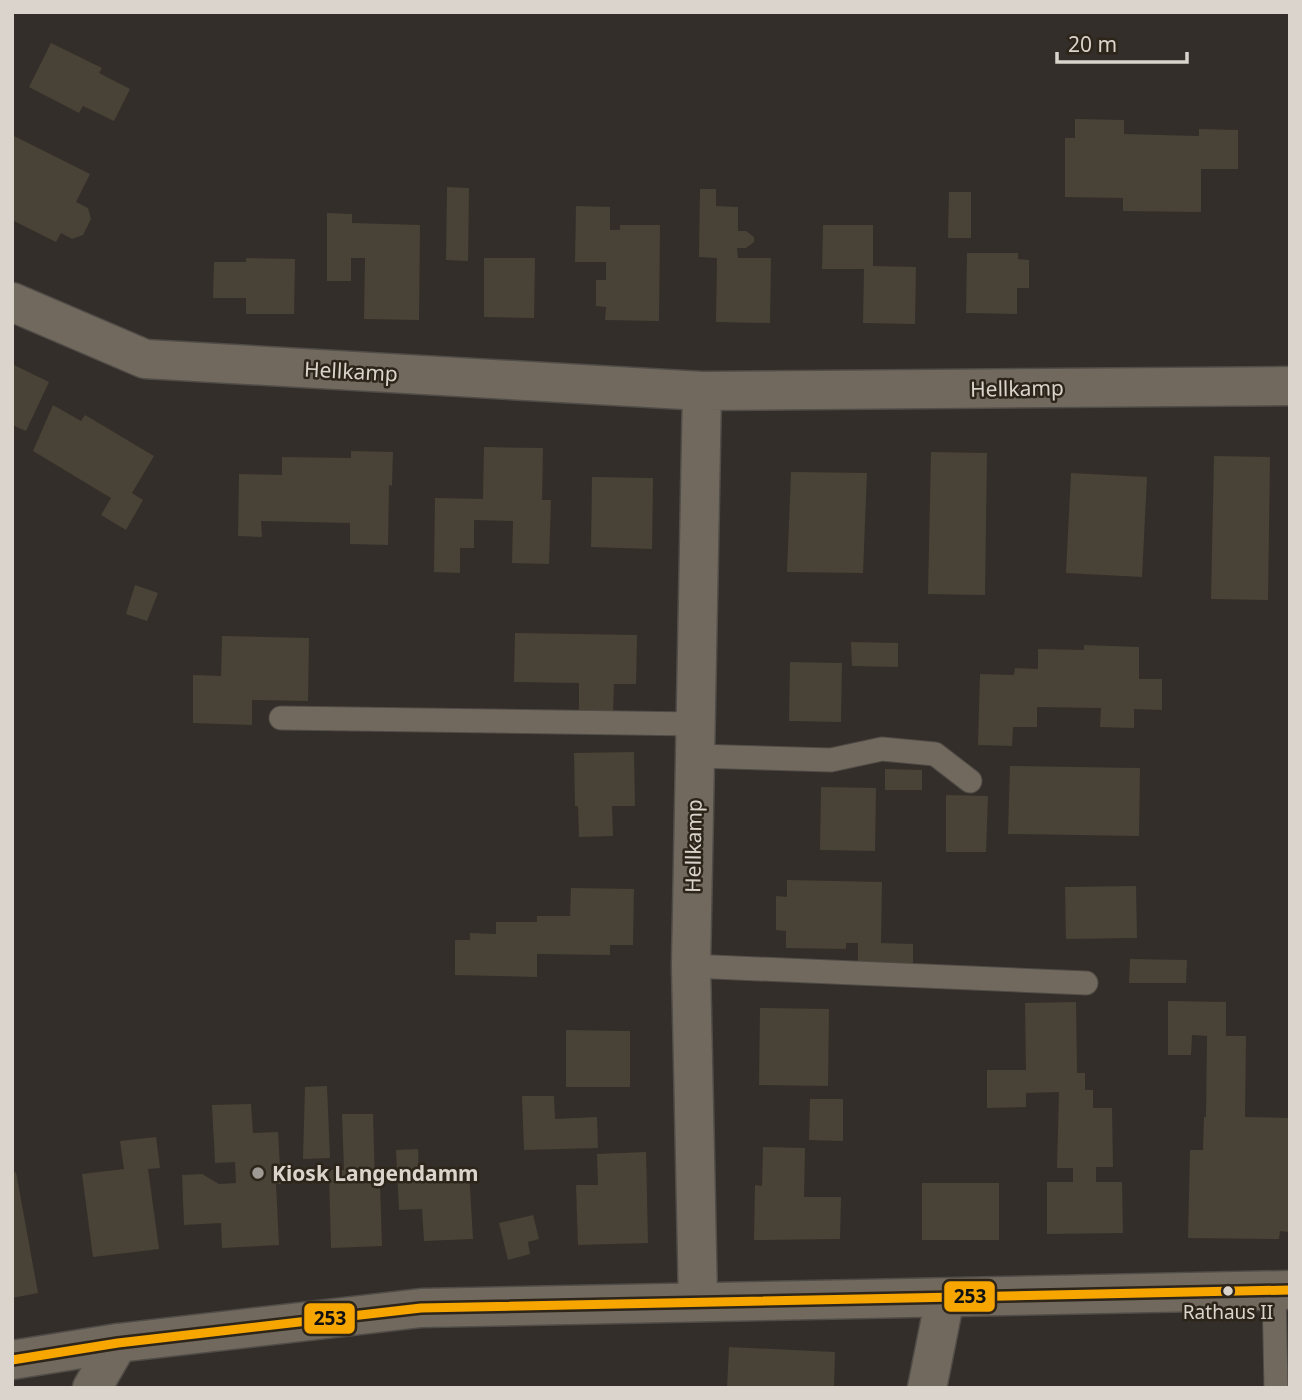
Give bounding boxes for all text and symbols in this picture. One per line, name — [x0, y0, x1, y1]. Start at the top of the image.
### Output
scale bar — [1057, 21, 1186, 65]
text: 20 m — [1068, 30, 1117, 58]
street label: Hellkamp — [303, 355, 399, 387]
street label: Hellkamp — [970, 373, 1064, 403]
street label: Hellkamp — [678, 799, 708, 893]
place label: Kiosk Langendamm — [272, 1159, 479, 1187]
marker: Kiosk Langendamm — [250, 1165, 266, 1181]
line badge: 253 — [943, 1280, 996, 1313]
text: 253 — [954, 1283, 986, 1309]
marker: Rathaus II — [1221, 1284, 1235, 1298]
place label: Rathaus II — [1183, 1299, 1273, 1325]
line badge: 253 — [303, 1302, 356, 1335]
text: 253 — [314, 1305, 346, 1331]

